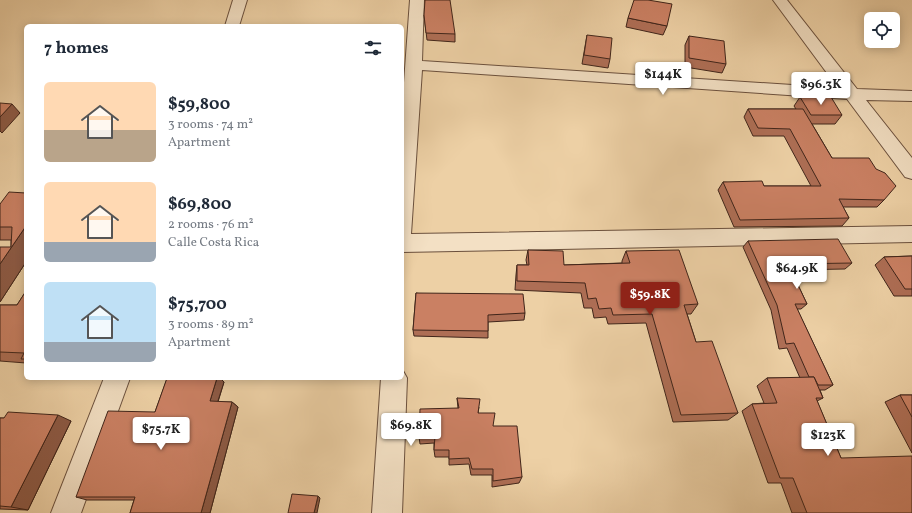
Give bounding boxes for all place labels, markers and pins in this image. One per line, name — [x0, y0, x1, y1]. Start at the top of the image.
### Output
pin: $144K — [635, 62, 691, 96]
pin: $96.3K — [788, 72, 854, 106]
pin: $64.9K — [764, 256, 830, 290]
pin: $59.8K — [617, 282, 683, 316]
pin: $69.8K — [378, 413, 444, 447]
pin: $75.7K — [128, 417, 194, 451]
pin: $123K — [800, 423, 856, 457]

